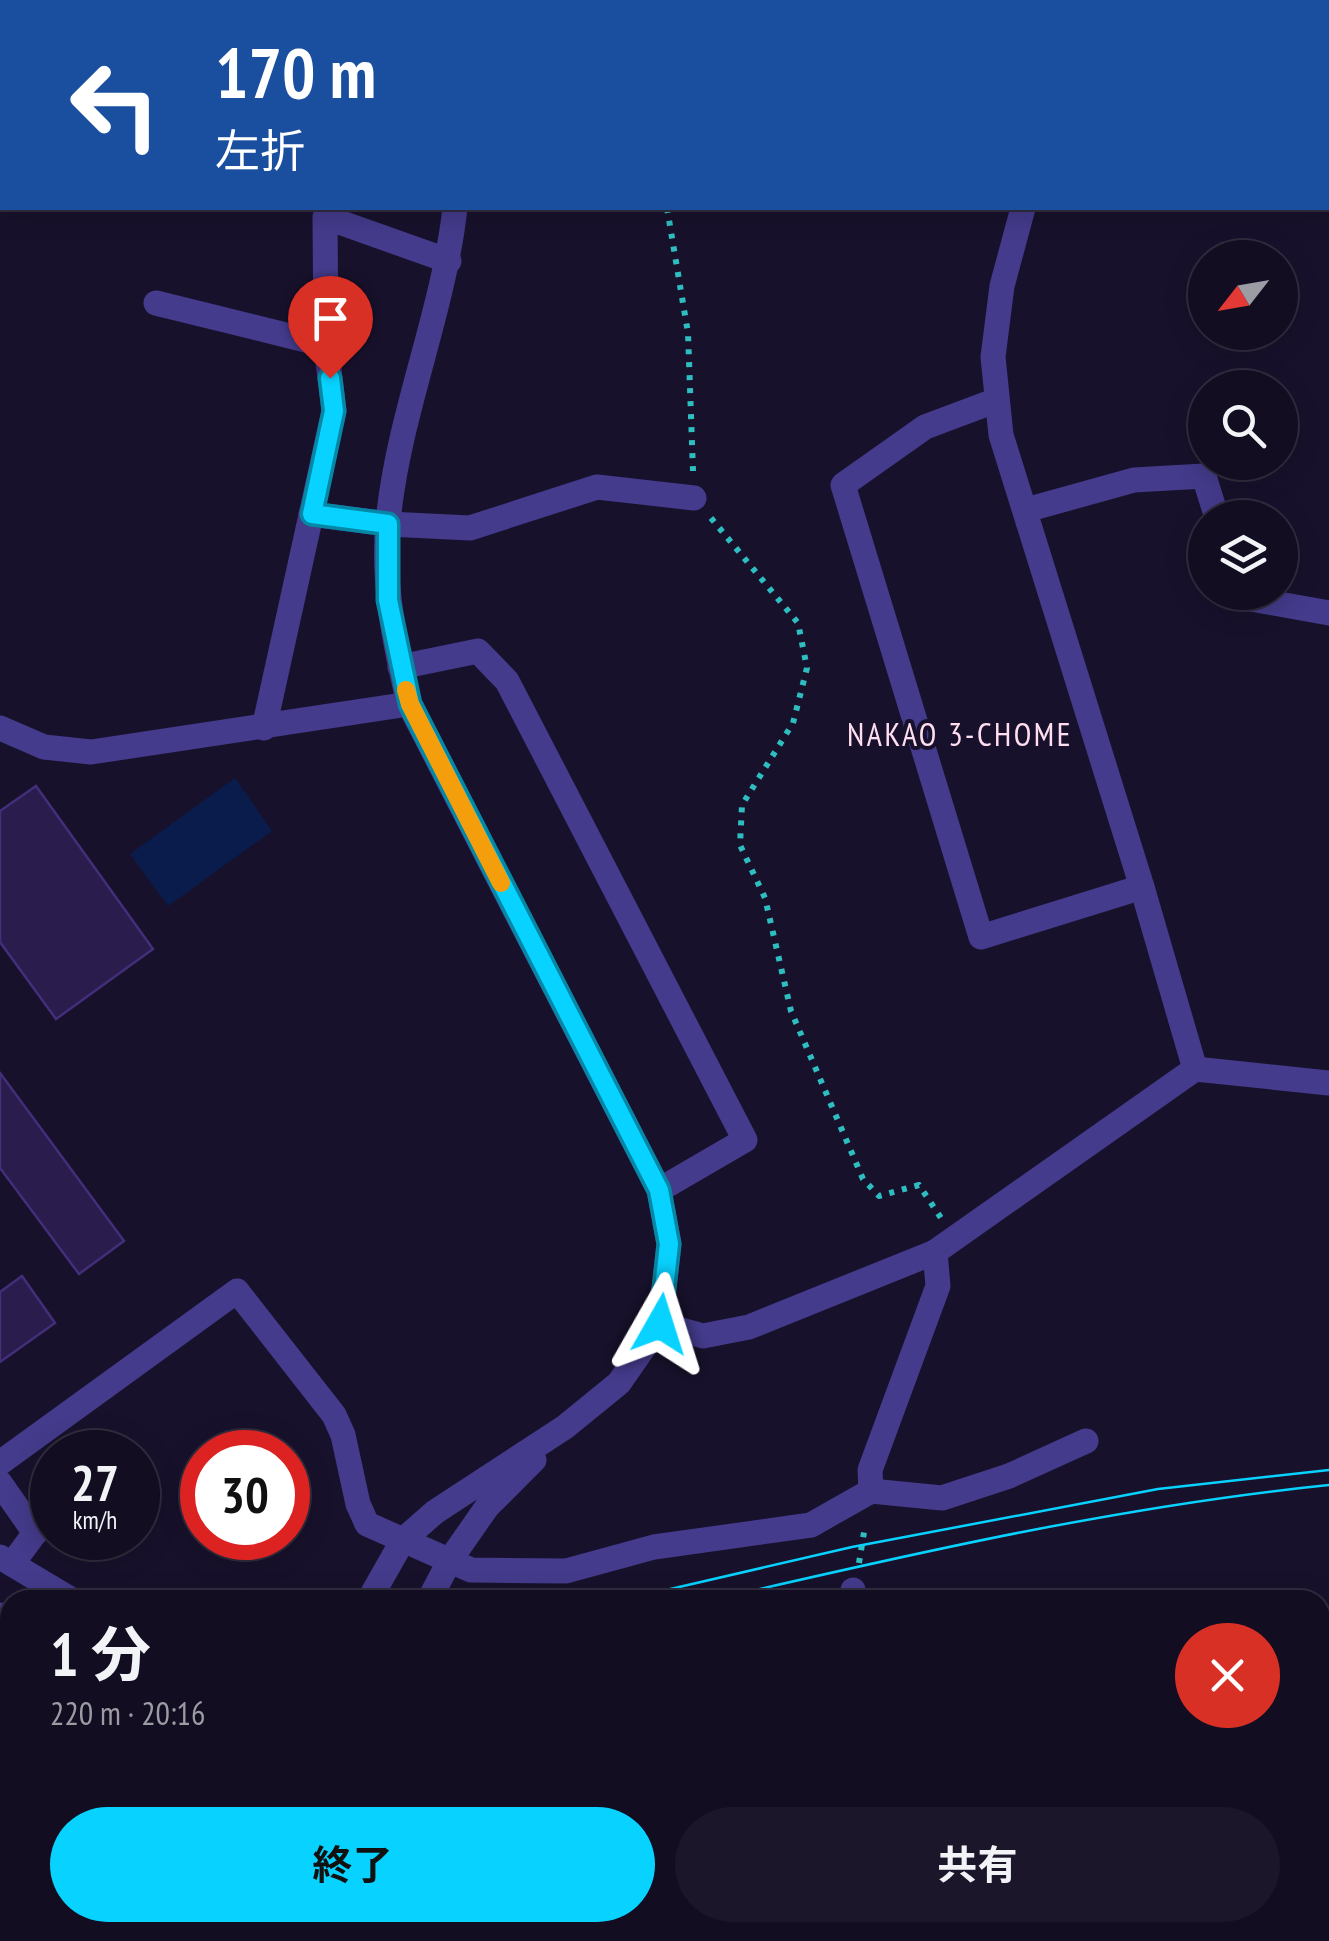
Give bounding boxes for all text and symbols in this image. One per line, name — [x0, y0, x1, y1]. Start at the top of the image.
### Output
text: 170 m — [215, 27, 376, 117]
icon: left — [50, 40, 180, 170]
text: 左折 — [215, 121, 305, 179]
north arrow — [1188, 240, 1298, 350]
map controls — [1188, 240, 1298, 610]
pin — [288, 276, 373, 379]
icon: arrive — [303, 291, 358, 346]
button: search — [1188, 370, 1298, 480]
button: layers — [1188, 500, 1298, 610]
district label: NAKAO 3-CHOME — [847, 713, 1073, 755]
position arrow — [608, 1272, 712, 1376]
speed limit sign: 30 — [180, 1430, 310, 1560]
text: 27 — [71, 1450, 119, 1515]
text: km/h — [73, 1504, 117, 1536]
text: 1 分 — [50, 1615, 151, 1693]
button: close — [1175, 1623, 1280, 1728]
text: 220 m · 20:16 — [50, 1692, 205, 1734]
button: 終了 — [50, 1807, 655, 1922]
button: 共有 — [675, 1807, 1280, 1922]

